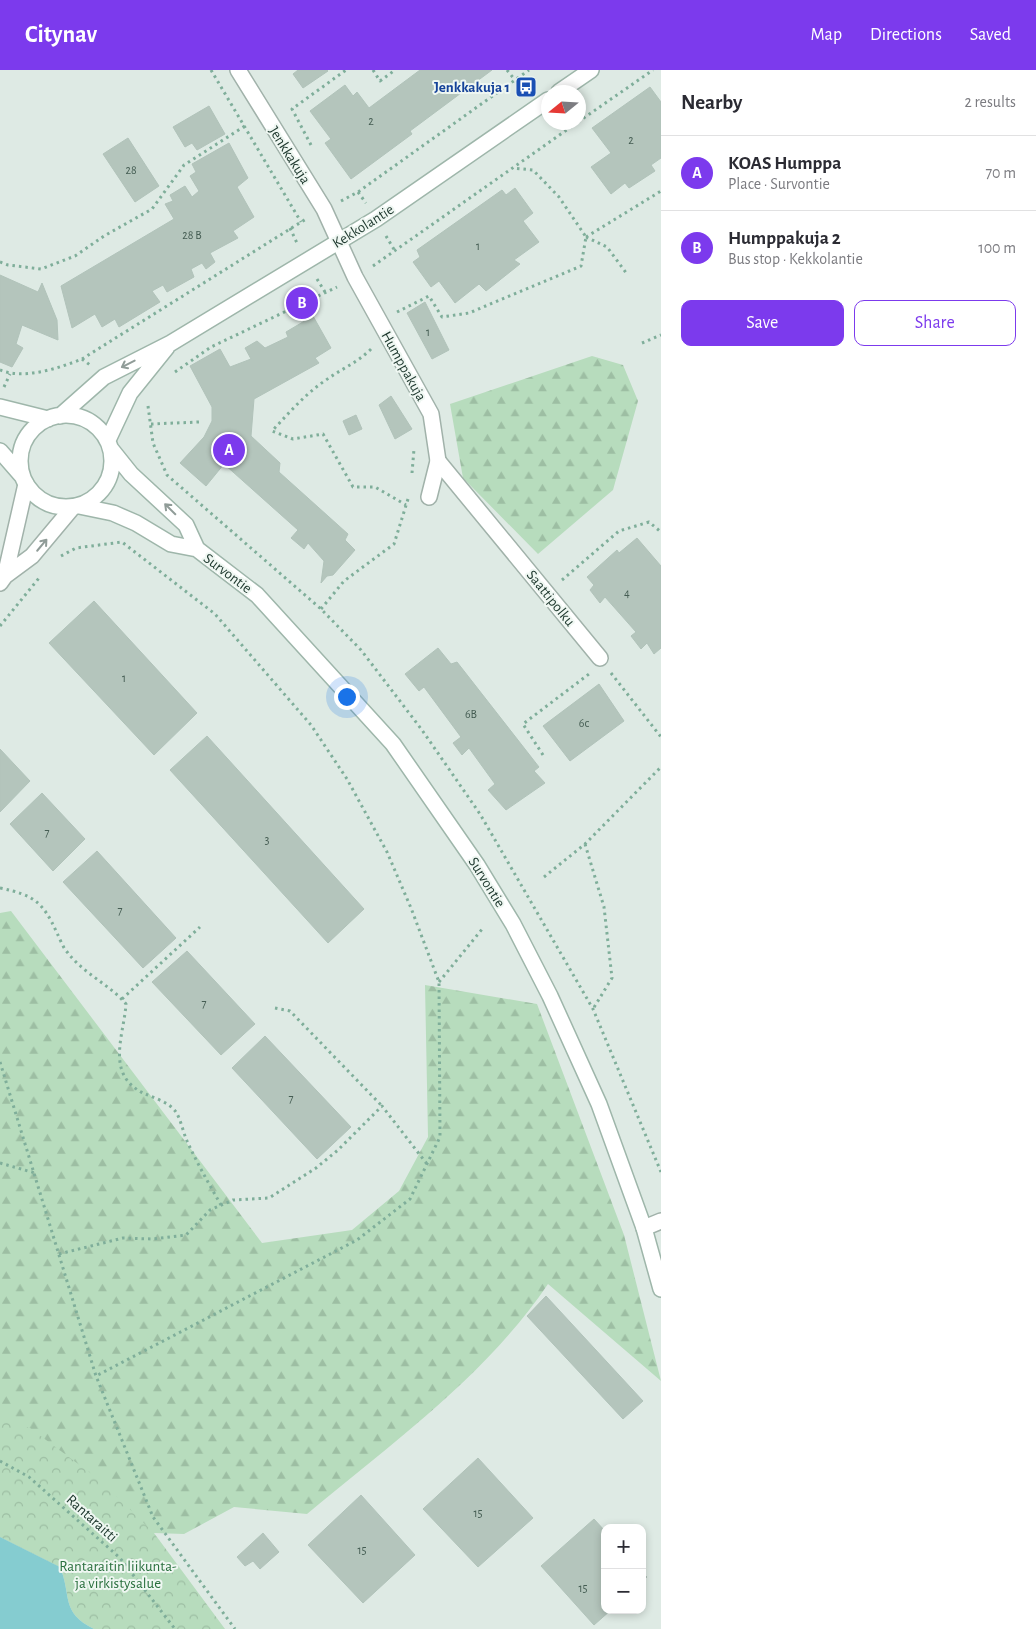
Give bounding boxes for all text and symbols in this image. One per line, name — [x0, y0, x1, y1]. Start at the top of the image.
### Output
text: Citynav — [25, 23, 97, 47]
text: Map — [811, 26, 842, 44]
text: Directions — [870, 26, 942, 44]
text: Saved — [970, 26, 1011, 44]
bus stop icon: Jenkkakuja 1 — [514, 75, 538, 99]
place label: Jenkkakuja 1 — [434, 80, 510, 95]
north arrow — [541, 85, 586, 130]
text: Nearby — [681, 92, 742, 113]
text: 2 results — [964, 94, 1016, 110]
house number: 2 — [368, 115, 374, 127]
street label: Jenkkakuja — [266, 124, 313, 187]
house number: 2 — [628, 134, 634, 146]
text: KOAS Humppa — [728, 154, 841, 173]
house number: 28 — [125, 164, 137, 176]
text: A — [692, 165, 702, 181]
text: 70 m — [985, 165, 1016, 181]
text: Place · Survontie — [728, 176, 830, 192]
street label: Kekkolantie — [330, 202, 397, 251]
house number: 28 B — [182, 229, 202, 241]
text: Humppakuja 2 — [728, 229, 841, 248]
house number: 1 — [476, 240, 480, 252]
text: B — [692, 240, 702, 256]
text: 100 m — [978, 240, 1016, 256]
text: Bus stop · Kekkolantie — [728, 251, 863, 267]
pin: B — [286, 284, 318, 322]
button: Save — [681, 300, 844, 346]
button: Share — [854, 300, 1016, 346]
house number: 1 — [426, 326, 430, 338]
street label: Humppakuja — [378, 329, 429, 404]
one-way arrow — [120, 360, 135, 370]
pin: A — [213, 431, 245, 469]
one-way arrow — [164, 503, 176, 516]
one-way arrow — [36, 538, 47, 551]
street label: Survontie — [201, 551, 255, 596]
street label: Saattipolku — [524, 568, 578, 629]
house number: 4 — [624, 587, 630, 599]
house number: 1 — [122, 672, 126, 684]
your location — [334, 684, 360, 710]
house number: 6B — [465, 708, 477, 720]
house number: 6c — [579, 717, 590, 729]
house number: 7 — [44, 826, 50, 838]
house number: 3 — [265, 834, 270, 846]
street label: Survontie — [465, 855, 508, 910]
house number: 7 — [117, 904, 123, 916]
house number: 7 — [201, 997, 207, 1009]
house number: 7 — [288, 1092, 294, 1104]
street label: Rantaraitti — [63, 1492, 120, 1545]
house number: 15 — [473, 1507, 483, 1519]
map controls — [601, 1524, 646, 1614]
button: + — [601, 1524, 646, 1569]
house number: 15 — [357, 1544, 367, 1556]
park label: Rantaraitin liikunta- ja virkistysalue — [59, 1559, 177, 1591]
button: − — [601, 1569, 646, 1614]
house number: 15 — [578, 1582, 588, 1594]

